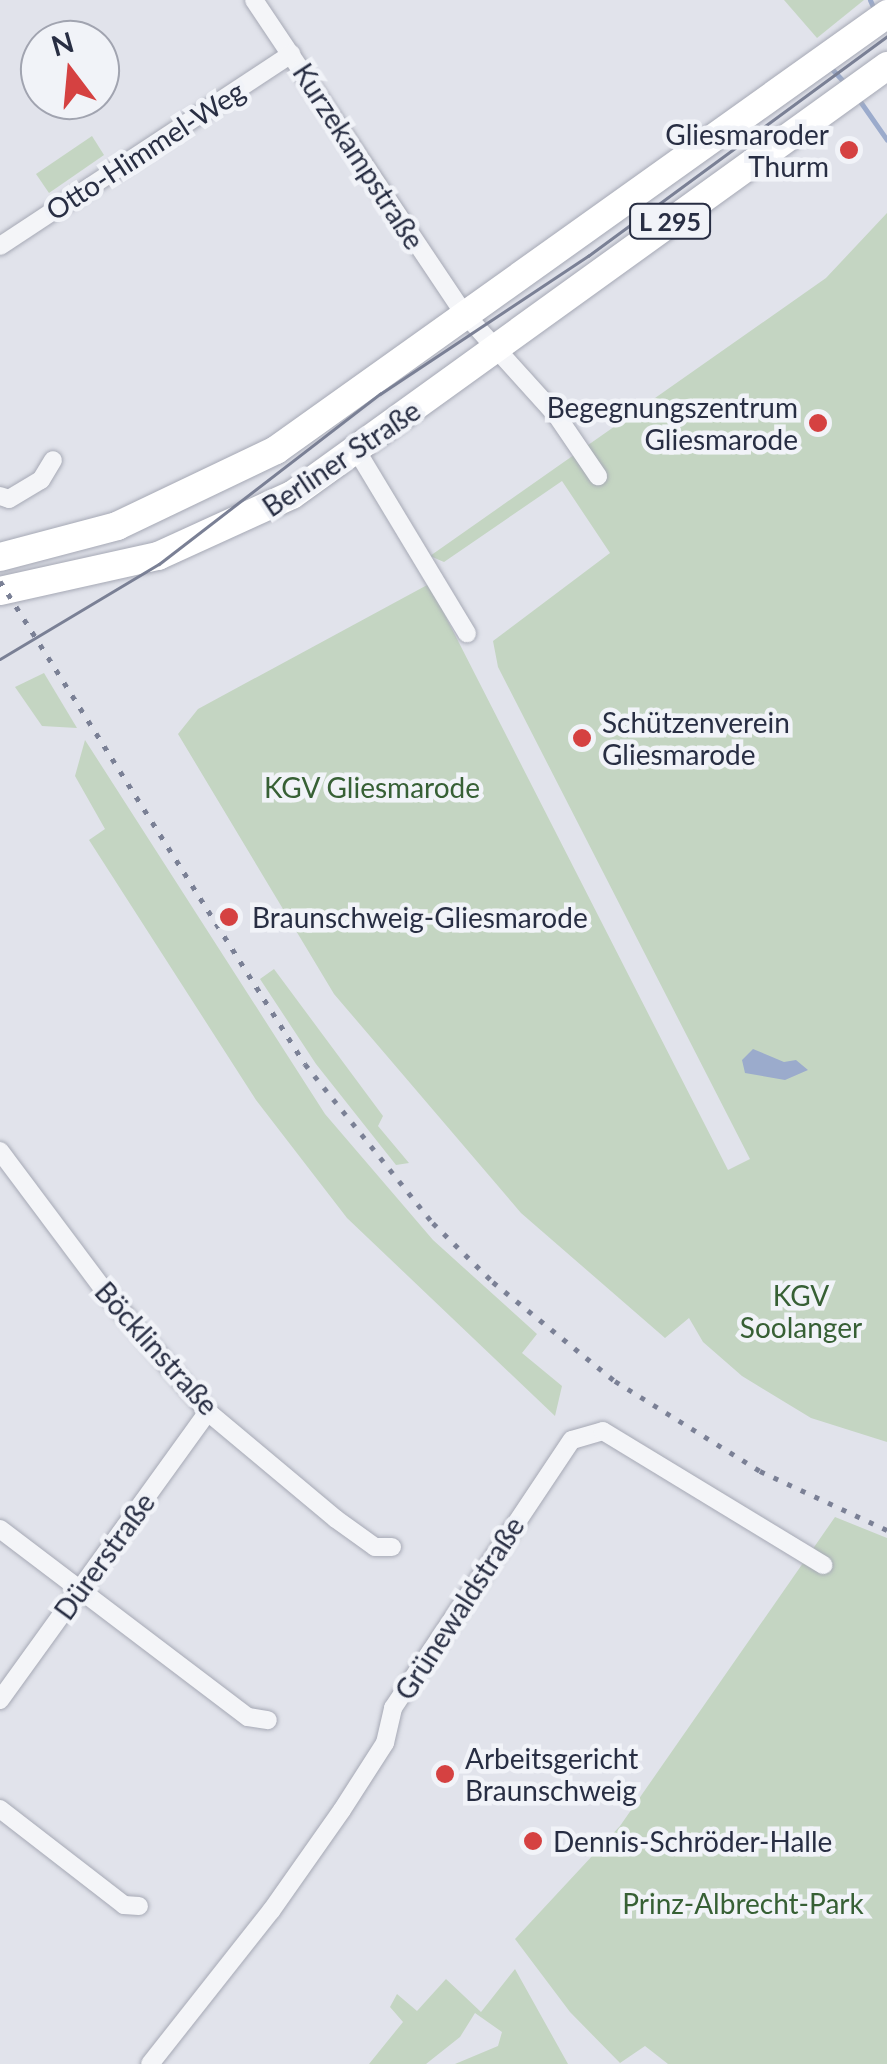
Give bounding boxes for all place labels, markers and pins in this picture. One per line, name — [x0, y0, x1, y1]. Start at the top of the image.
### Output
place label: Gliesmaroder Thurm — [665, 117, 829, 183]
marker: Gliesmaroder Thurm — [838, 139, 860, 161]
place label: Begegnungszentrum Gliesmarode — [547, 390, 798, 456]
marker: Begegnungszentrum Gliesmarode — [807, 412, 829, 434]
place label: Schützenverein Gliesmarode — [602, 705, 790, 771]
marker: Schützenverein Gliesmarode — [571, 727, 593, 749]
place label: Braunschweig-Gliesmarode — [252, 900, 588, 934]
marker: Braunschweig-Gliesmarode — [216, 904, 242, 930]
place label: Arbeitsgericht Braunschweig — [465, 1741, 638, 1807]
marker: Arbeitsgericht Braunschweig — [434, 1763, 456, 1785]
place label: Dennis-Schröder-Halle — [553, 1824, 832, 1858]
marker: Dennis-Schröder-Halle — [522, 1830, 544, 1852]

